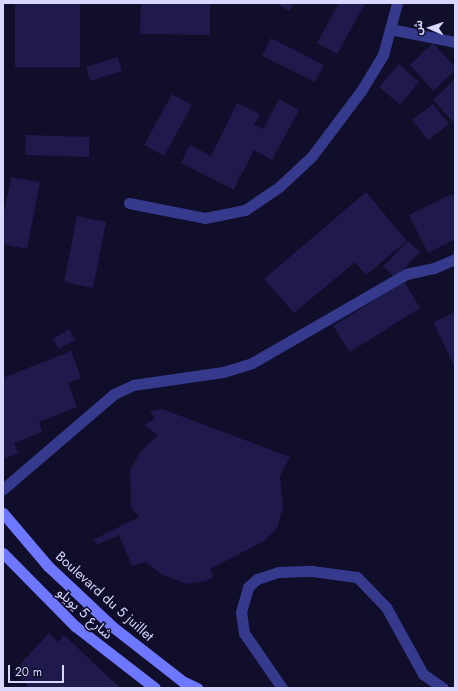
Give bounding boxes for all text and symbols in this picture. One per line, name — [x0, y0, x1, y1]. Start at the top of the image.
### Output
north arrow — [410, 8, 450, 48]
text: ش — [410, 20, 426, 35]
street label: Boulevard du 5 juillet — [53, 548, 157, 644]
street label: شارع 5 يويلو — [54, 584, 116, 642]
scale bar — [10, 657, 66, 683]
text: 20 m — [15, 663, 42, 681]

